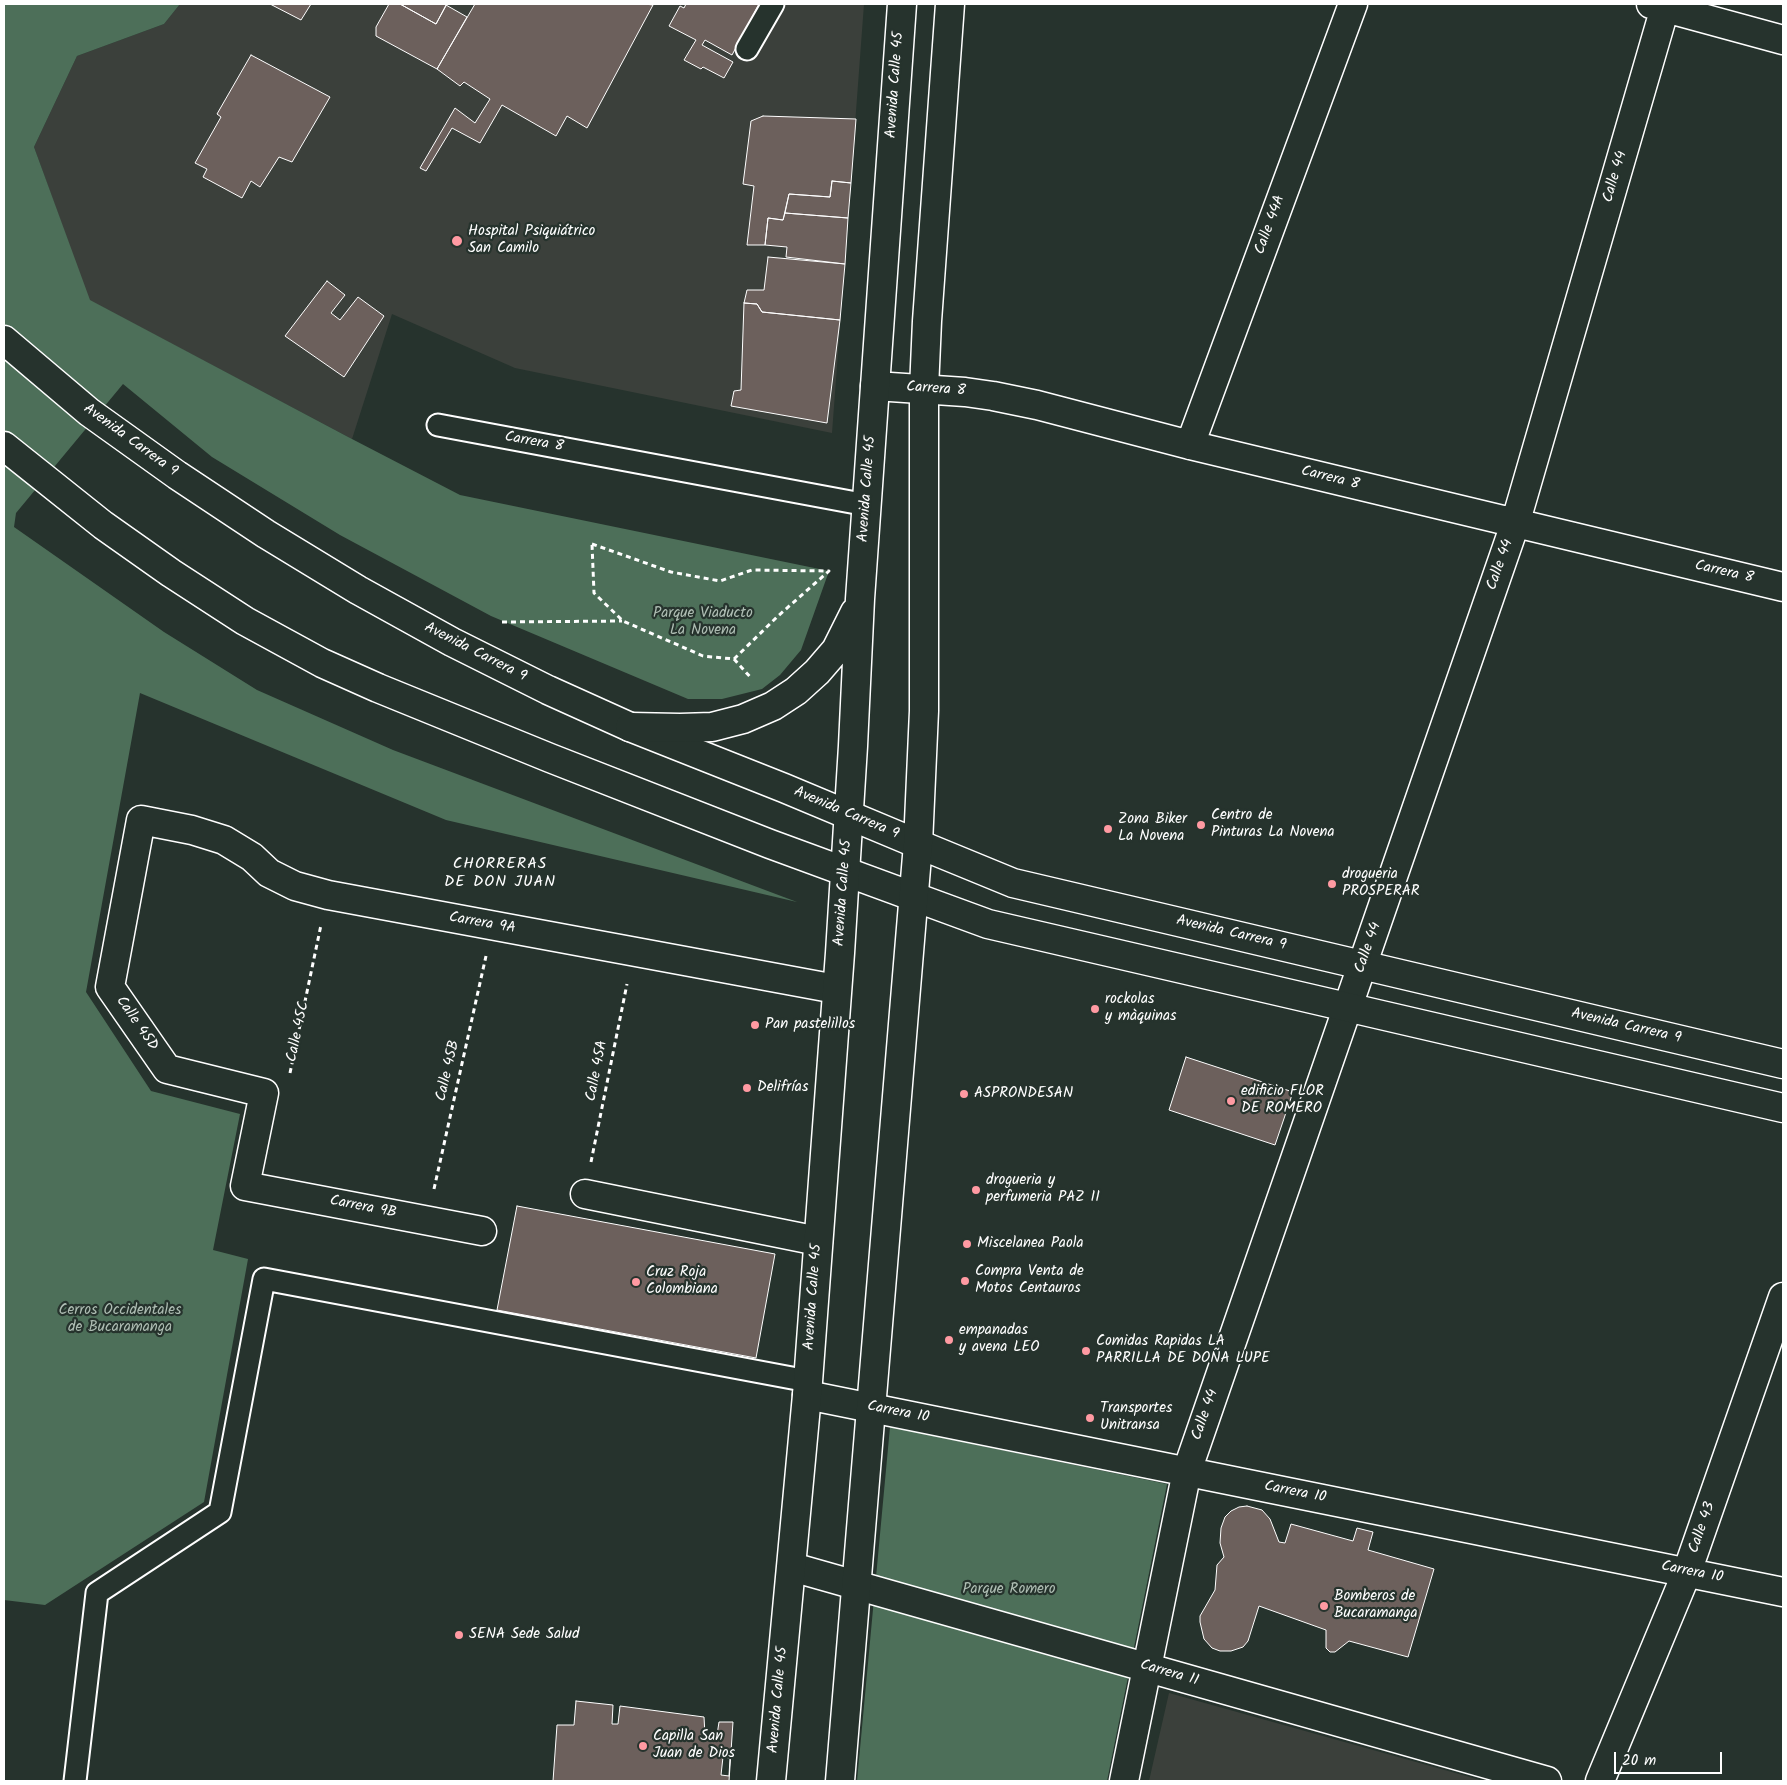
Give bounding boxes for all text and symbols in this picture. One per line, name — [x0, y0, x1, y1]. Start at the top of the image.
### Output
street label: Avenida Calle 45 — [883, 31, 909, 139]
street label: Calle 44 — [1600, 149, 1632, 205]
street label: Calle 44A — [1252, 193, 1290, 257]
place label: Hospital Psiquiátrico San Camilo — [468, 223, 595, 258]
marker: Hospital Psiquiátrico San Camilo — [450, 234, 464, 248]
street label: Carrera 8 — [906, 379, 966, 401]
street label: Avenida Carrera 9 — [79, 401, 181, 481]
street label: Carrera 8 — [503, 429, 565, 457]
street label: Avenida Calle 45 — [855, 435, 881, 543]
street label: Carrera 8 — [1299, 463, 1361, 495]
street label: Calle 44 — [1484, 537, 1518, 593]
street label: Carrera 8 — [1693, 558, 1755, 588]
park label: Parque Viaducto La Novena — [653, 605, 753, 640]
street label: Avenida Carrera 9 — [421, 619, 529, 687]
street label: Avenida Carrera 9 — [791, 784, 901, 844]
place label: Centro de Pinturas La Novena — [1211, 807, 1334, 842]
place label: Zona Biker La Novena — [1118, 811, 1187, 846]
marker: Centro de Pinturas La Novena — [1195, 819, 1207, 831]
marker: Zona Biker La Novena — [1102, 823, 1114, 835]
street label: Avenida Calle 45 — [831, 839, 857, 947]
district label: CHORRERAS DE DON JUAN — [443, 855, 557, 893]
place label: drogueria PROSPERAR — [1342, 866, 1420, 901]
marker: drogueria PROSPERAR — [1326, 878, 1338, 890]
street label: Carrera 9A — [447, 909, 517, 939]
street label: Avenida Carrera 9 — [1174, 913, 1288, 955]
street label: Calle 44 — [1352, 920, 1386, 976]
place label: rockolas y màquinas — [1105, 991, 1176, 1026]
street label: Calle 45D — [111, 993, 161, 1055]
street label: Calle 45C — [284, 1000, 314, 1064]
marker: rockolas y màquinas — [1089, 1003, 1101, 1015]
street label: Avenida Carrera 9 — [1569, 1006, 1683, 1048]
place label: Pan pastelillos — [765, 1016, 855, 1034]
marker: Pan pastelillos — [749, 1019, 761, 1031]
street label: Calle 45B — [433, 1039, 465, 1103]
street label: Calle 45A — [583, 1039, 613, 1103]
place label: Delifrías — [757, 1079, 808, 1097]
marker: Delifrías — [741, 1082, 753, 1094]
place label: edificio FLOR DE ROMERO — [1241, 1083, 1324, 1118]
place label: ASPRONDESAN — [974, 1085, 1073, 1103]
marker: ASPRONDESAN — [958, 1088, 970, 1100]
marker: edificio FLOR DE ROMERO — [1225, 1095, 1237, 1107]
place label: drogueria y perfumeria PAZ II — [986, 1172, 1100, 1207]
marker: drogueria y perfumeria PAZ II — [970, 1184, 982, 1196]
street label: Carrera 9B — [328, 1193, 398, 1223]
place label: Miscelanea Paola — [977, 1235, 1083, 1253]
marker: Miscelanea Paola — [961, 1238, 973, 1250]
street label: Avenida Calle 45 — [801, 1243, 827, 1351]
place label: Compra Venta de Motos Centauros — [975, 1263, 1084, 1298]
place label: Cruz Roja Colombiana — [646, 1264, 718, 1299]
marker: Compra Venta de Motos Centauros — [959, 1275, 971, 1287]
marker: Cruz Roja Colombiana — [630, 1276, 642, 1288]
park label: Cerros Occidentales de Bucaramanga — [59, 1302, 181, 1337]
place label: empanadas y avena LEO — [959, 1322, 1039, 1357]
place label: Comidas Rapidas LA PARRILLA DE DOÑA LUPE — [1096, 1333, 1270, 1368]
marker: empanadas y avena LEO — [943, 1334, 955, 1346]
marker: Comidas Rapidas LA PARRILLA DE DOÑA LUPE — [1080, 1345, 1092, 1357]
street label: Calle 44 — [1189, 1387, 1223, 1443]
street label: Carrera 10 — [865, 1398, 931, 1428]
place label: Transportes Unitransa — [1100, 1400, 1172, 1435]
marker: Transportes Unitransa — [1084, 1412, 1096, 1424]
street label: Carrera 10 — [1262, 1478, 1328, 1508]
street label: Calle 43 — [1686, 1500, 1720, 1556]
street label: Carrera 10 — [1659, 1558, 1725, 1588]
park label: Parque Romero — [962, 1581, 1056, 1599]
place label: Bomberos de Bucaramanga — [1334, 1588, 1418, 1623]
marker: Bomberos de Bucaramanga — [1318, 1600, 1330, 1612]
place label: SENA Sede Salud — [469, 1626, 579, 1644]
marker: SENA Sede Salud — [453, 1629, 465, 1641]
street label: Avenida Calle 45 — [765, 1646, 793, 1754]
street label: Carrera 11 — [1138, 1657, 1200, 1691]
place label: Capilla San Juan de Dios — [653, 1728, 735, 1763]
marker: Capilla San Juan de Dios — [637, 1740, 649, 1752]
scale bar — [1617, 1742, 1724, 1774]
text: 20 m — [1622, 1749, 1656, 1773]

